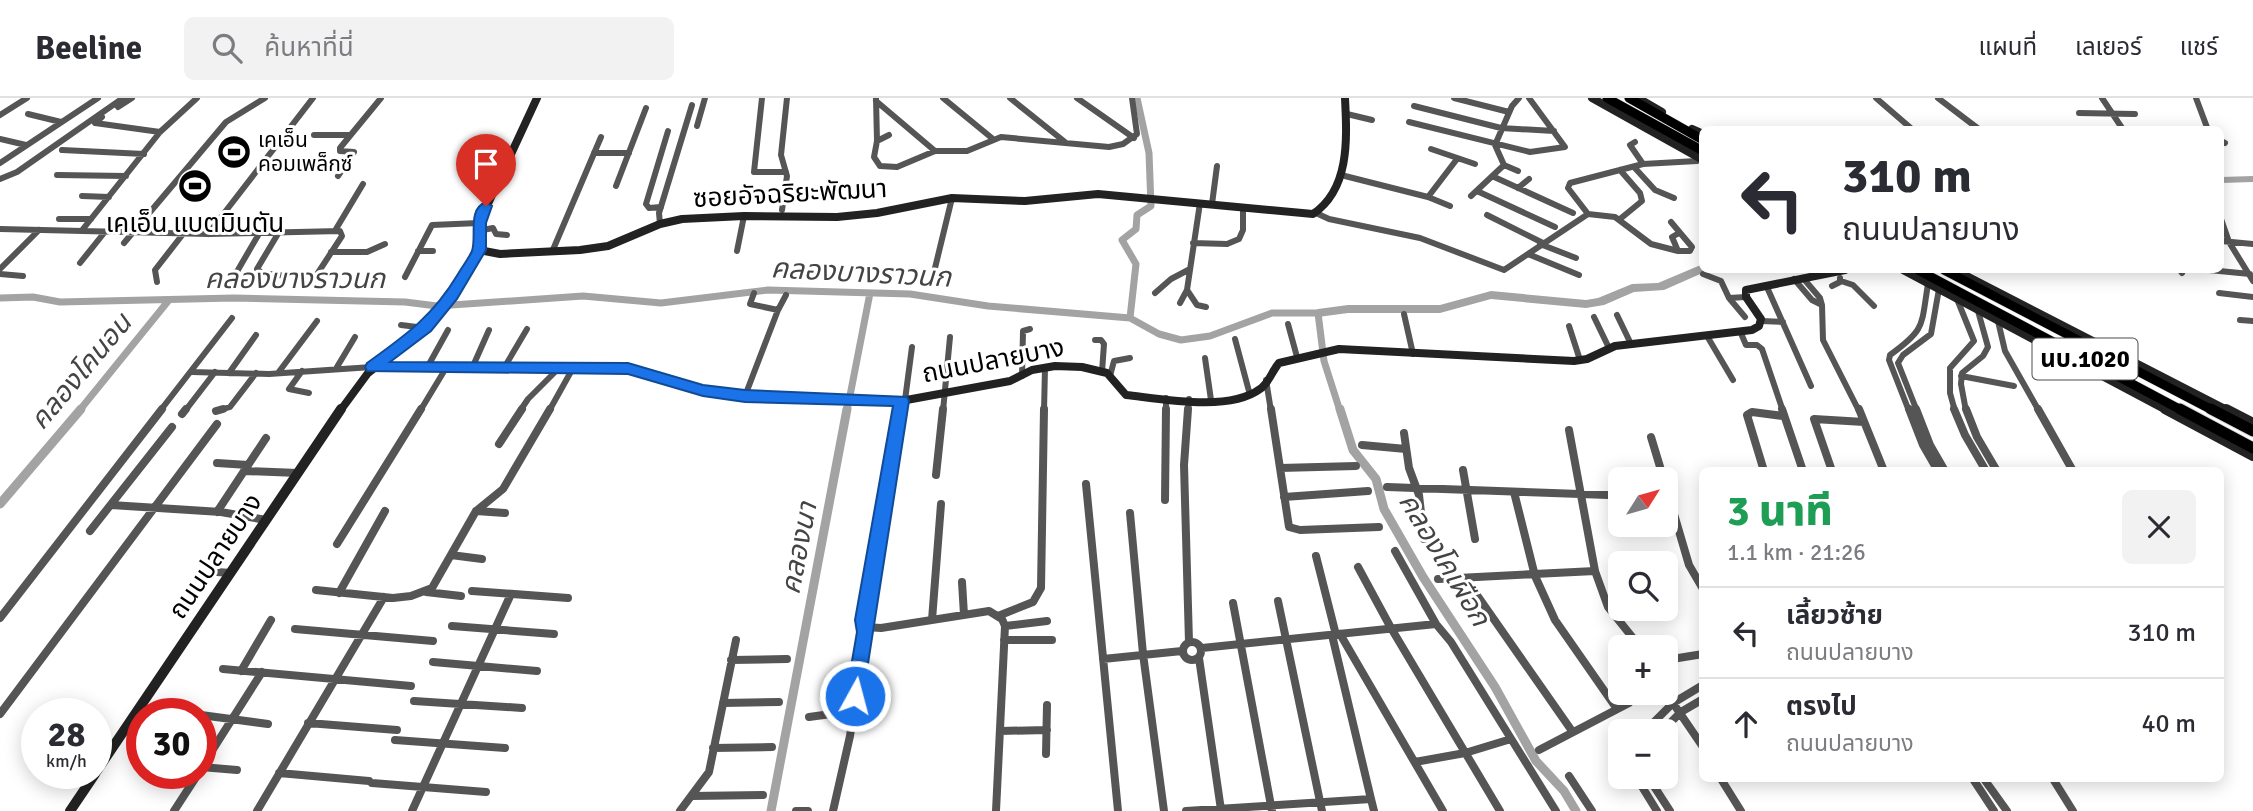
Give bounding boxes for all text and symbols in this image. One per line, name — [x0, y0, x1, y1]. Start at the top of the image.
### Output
search box — [184, 17, 674, 80]
text: Beeline — [35, 28, 142, 69]
icon: search — [208, 29, 246, 67]
text: ค้นหาที่นี่ — [264, 32, 354, 64]
text: แผนที่ — [1979, 32, 2037, 62]
text: เลเยอร์ — [2075, 32, 2142, 62]
text: แชร์ — [2180, 32, 2218, 62]
place label: เคเอ็น คอมเพล็กซ์ — [258, 127, 353, 177]
sports icon: เคเอ็น คอมเพล็กซ์ — [215, 133, 253, 171]
pin — [456, 134, 516, 206]
icon: arrive — [467, 145, 505, 183]
text: 310 m — [1842, 146, 1972, 206]
icon: left — [1727, 154, 1818, 245]
sports icon: เคเอ็น แบตมินตัน — [176, 167, 214, 205]
street label: ซอยอัจฉริยะพัฒนา — [692, 173, 888, 215]
place label: เคเอ็น แบตมินตัน — [106, 208, 284, 240]
text: ถนนปลายบาง — [1842, 210, 2020, 249]
water label: คลองบางราวนก — [770, 251, 953, 295]
water label: คลองบางราวนก — [205, 262, 386, 296]
water label: คลองโคนอน — [23, 306, 140, 436]
street label: ถนนปลายบาง — [919, 332, 1067, 390]
road number: นบ.1020 — [2032, 338, 2138, 380]
north arrow — [1608, 467, 1678, 537]
map controls — [1608, 467, 1678, 789]
text: 3 นาที — [1727, 486, 1833, 537]
water label: คลองโคเผือก — [1391, 487, 1498, 633]
street label: ถนนปลายบาง — [162, 488, 269, 625]
button: close — [2122, 490, 2196, 564]
water label: คลองนา — [773, 498, 825, 597]
text: 1.1 km · 21:26 — [1727, 538, 1866, 567]
button: search — [1608, 551, 1678, 621]
text: เลี้ยวซ้าย — [1786, 600, 1883, 632]
icon: left — [1727, 614, 1765, 652]
text: 310 m — [2127, 617, 2196, 649]
button: + — [1608, 635, 1678, 705]
text: ถนนปลายบาง — [1786, 638, 1914, 667]
position arrow — [818, 659, 892, 733]
text: ตรงไป — [1786, 691, 1857, 723]
speed limit sign: 30 — [126, 698, 217, 789]
icon: ahead — [1727, 705, 1765, 743]
text: 40 m — [2141, 708, 2196, 740]
text: 28 — [48, 713, 85, 756]
button: − — [1608, 719, 1678, 789]
text: ถนนปลายบาง — [1786, 729, 1914, 758]
text: km/h — [46, 750, 87, 772]

